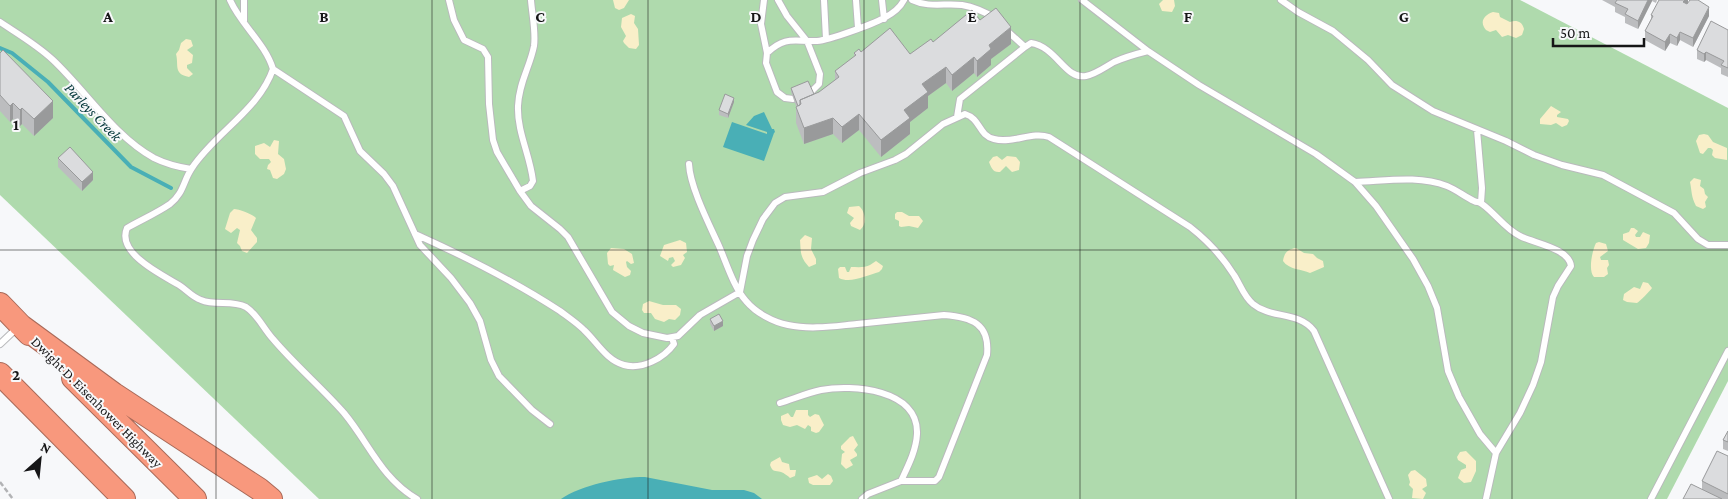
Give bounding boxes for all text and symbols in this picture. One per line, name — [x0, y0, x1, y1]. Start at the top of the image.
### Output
text: A — [102, 8, 113, 25]
text: B — [319, 8, 329, 25]
text: C — [535, 8, 545, 25]
text: D — [750, 8, 762, 25]
text: E — [967, 8, 977, 25]
text: F — [1184, 8, 1193, 25]
text: G — [1399, 8, 1409, 25]
scale bar — [1553, 15, 1644, 47]
text: 50 m — [1560, 25, 1590, 41]
water label: Parleys Creek — [61, 80, 126, 146]
text: 1 — [13, 116, 19, 133]
street label: Dwight D. Eisenhower Highway — [28, 333, 166, 471]
text: 2 — [12, 366, 20, 383]
north arrow — [15, 434, 65, 484]
text: N — [38, 438, 54, 457]

